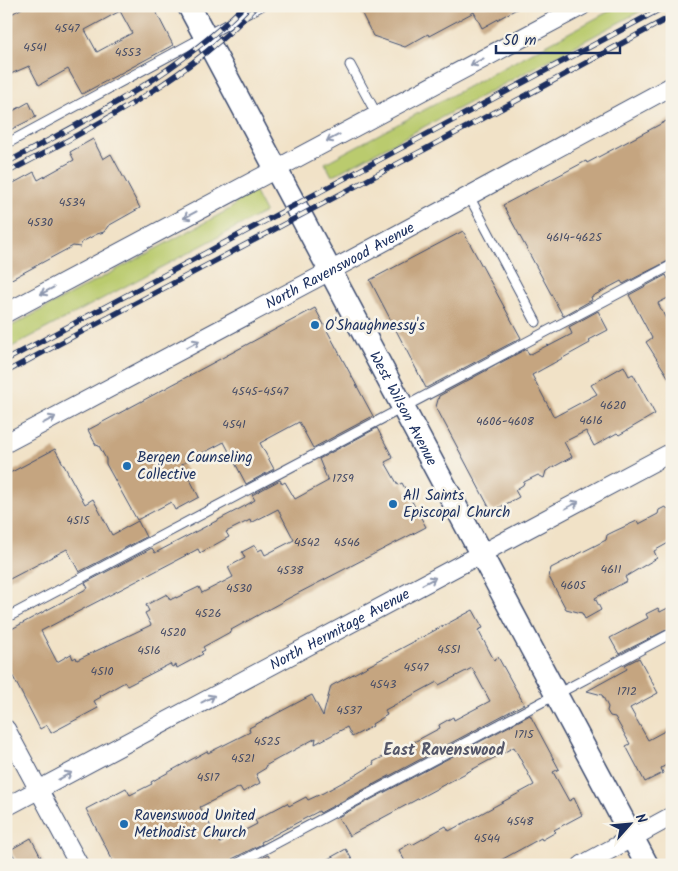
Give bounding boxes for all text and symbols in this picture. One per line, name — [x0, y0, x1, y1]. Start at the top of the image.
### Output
house number: 4547 — [54, 19, 80, 38]
scale bar — [496, 22, 619, 54]
text: 50 m — [503, 29, 537, 53]
house number: 4541 — [23, 38, 47, 57]
house number: 4553 — [115, 43, 141, 62]
one-way arrow — [470, 58, 485, 67]
one-way arrow — [327, 134, 341, 144]
house number: 4534 — [59, 193, 86, 212]
one-way arrow — [183, 211, 198, 220]
house number: 4530 — [27, 213, 53, 232]
street label: North Ravenswood Avenue — [261, 216, 419, 316]
house number: 4614-4625 — [546, 228, 603, 247]
one-way arrow — [39, 286, 54, 296]
place label: O'Shaughnessy's — [325, 314, 426, 338]
marker: O'Shaughnessy's — [309, 319, 321, 331]
one-way arrow — [185, 339, 200, 348]
street label: West Wilson Avenue — [362, 347, 443, 471]
house number: 4545-4547 — [232, 382, 289, 401]
house number: 4620 — [600, 396, 626, 415]
house number: 4616 — [579, 411, 603, 430]
house number: 4606-4608 — [476, 412, 535, 431]
one-way arrow — [42, 415, 57, 425]
house number: 4541 — [222, 415, 246, 434]
place label: Bergen Counseling Collective — [137, 446, 253, 487]
marker: Bergen Counseling Collective — [121, 460, 133, 472]
house number: 1759 — [332, 469, 354, 488]
place label: All Saints Episcopal Church — [403, 484, 510, 525]
marker: All Saints Episcopal Church — [387, 498, 399, 510]
one-way arrow — [564, 500, 579, 509]
house number: 4515 — [66, 511, 91, 530]
house number: 4542 — [294, 533, 320, 552]
house number: 4546 — [334, 533, 360, 552]
house number: 4611 — [601, 560, 622, 579]
house number: 4538 — [276, 561, 304, 580]
one-way arrow — [421, 576, 435, 586]
house number: 4605 — [560, 576, 587, 595]
house number: 4530 — [226, 579, 252, 598]
street label: North Hermitage Avenue — [266, 583, 415, 677]
house number: 4526 — [195, 604, 221, 623]
house number: 4520 — [160, 623, 186, 642]
house number: 4551 — [437, 640, 461, 659]
house number: 4516 — [137, 641, 161, 660]
house number: 4547 — [403, 658, 429, 677]
house number: 4510 — [91, 662, 113, 681]
house number: 4543 — [370, 675, 396, 694]
house number: 1712 — [617, 682, 637, 701]
one-way arrow — [200, 694, 215, 703]
house number: 4537 — [336, 701, 362, 720]
house number: 1715 — [514, 725, 535, 744]
house number: 4525 — [254, 732, 282, 751]
district label: East Ravenswood — [383, 738, 505, 763]
house number: 4521 — [231, 749, 255, 768]
house number: 4517 — [197, 768, 220, 787]
one-way arrow — [57, 770, 71, 780]
north arrow — [606, 798, 656, 848]
place label: Ravenswood United Methodist Church — [134, 804, 256, 845]
text: N — [629, 810, 653, 828]
house number: 4548 — [507, 812, 534, 831]
marker: Ravenswood United Methodist Church — [118, 818, 130, 830]
house number: 4544 — [474, 829, 501, 848]

